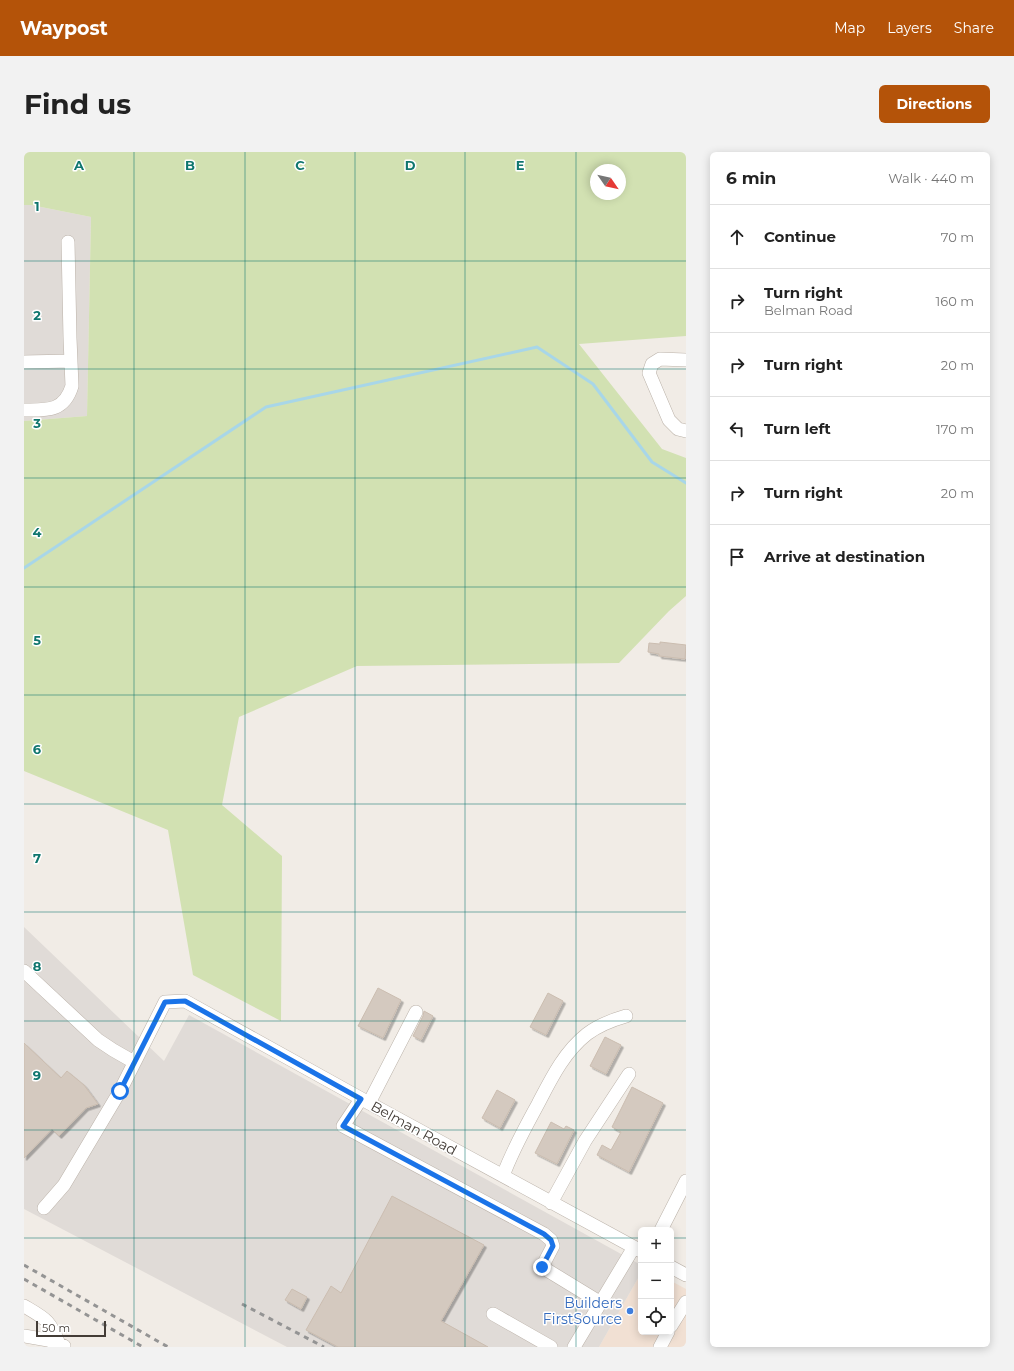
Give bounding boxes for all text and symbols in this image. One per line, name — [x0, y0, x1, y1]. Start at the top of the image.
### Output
text: Waypost — [20, 17, 108, 40]
text: Map — [834, 19, 865, 37]
text: Layers — [887, 19, 932, 37]
text: Share — [954, 19, 994, 37]
button: Directions — [879, 85, 990, 123]
text: Find us — [24, 87, 131, 121]
text: A — [73, 157, 85, 173]
text: B — [185, 157, 195, 173]
text: C — [295, 157, 305, 173]
text: D — [405, 157, 416, 173]
text: E — [516, 157, 525, 173]
north arrow — [590, 164, 626, 200]
text: 6 min — [726, 168, 776, 188]
text: Walk · 440 m — [888, 170, 974, 186]
text: 1 — [34, 198, 40, 214]
icon: ahead — [726, 226, 748, 248]
text: Continue — [764, 227, 836, 246]
text: 70 m — [941, 229, 974, 245]
text: Turn right — [764, 283, 843, 302]
icon: right — [726, 290, 748, 312]
text: 160 m — [936, 293, 974, 309]
text: Belman Road — [764, 302, 853, 318]
text: 2 — [33, 307, 41, 323]
icon: right — [726, 354, 748, 376]
text: Turn right — [764, 355, 843, 374]
text: 20 m — [941, 357, 974, 373]
text: 3 — [32, 415, 41, 431]
icon: left — [726, 418, 748, 440]
text: Turn left — [764, 419, 831, 438]
text: 170 m — [936, 421, 974, 437]
icon: right — [726, 482, 748, 504]
text: Turn right — [764, 483, 843, 502]
text: 20 m — [941, 485, 974, 501]
text: 4 — [33, 524, 42, 540]
icon: arrive — [726, 546, 748, 568]
text: Arrive at destination — [764, 547, 925, 566]
text: 5 — [33, 632, 41, 648]
text: 6 — [33, 741, 42, 757]
text: 7 — [33, 850, 41, 866]
text: 8 — [33, 958, 42, 974]
text: 9 — [33, 1067, 41, 1083]
route start — [111, 1082, 129, 1100]
street label: Belman Road — [368, 1097, 460, 1159]
map controls — [638, 1227, 674, 1335]
button: + — [638, 1227, 674, 1263]
route end — [533, 1258, 551, 1276]
button: − — [638, 1263, 674, 1299]
place label: Builders FirstSource — [543, 1294, 622, 1328]
button: locate — [638, 1299, 674, 1335]
marker: Builders FirstSource — [625, 1306, 635, 1316]
scale bar — [36, 1319, 106, 1338]
text: 50 m — [42, 1321, 70, 1335]

